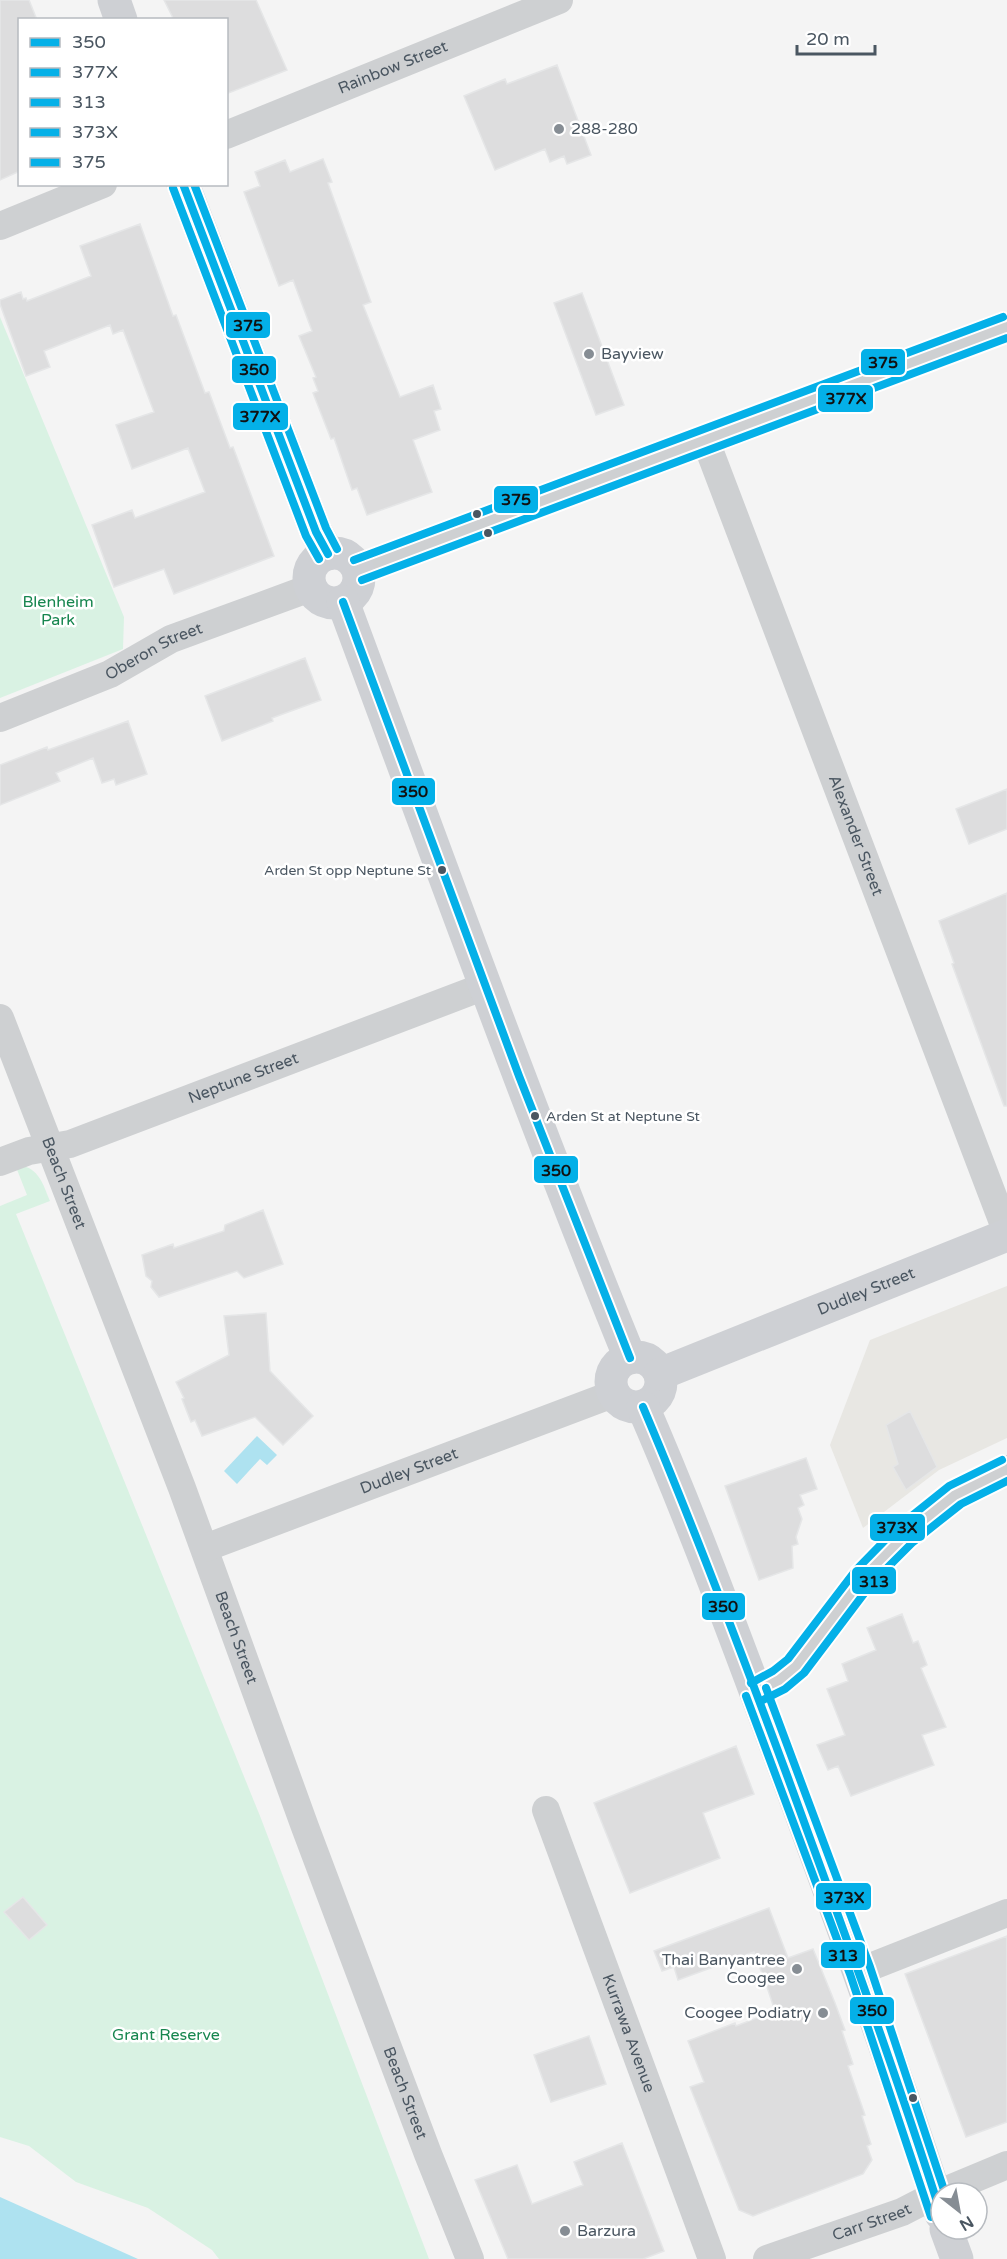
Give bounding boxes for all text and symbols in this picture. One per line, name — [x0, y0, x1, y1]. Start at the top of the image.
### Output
legend — [18, 18, 228, 186]
scale bar — [797, 18, 875, 56]
text: 20 m — [806, 28, 850, 50]
text: 350 — [72, 31, 106, 53]
street label: Rainbow Street — [335, 36, 451, 99]
text: 377X — [72, 61, 118, 83]
text: 313 — [72, 91, 106, 113]
place label: 288-280 — [571, 119, 638, 139]
text: 373X — [72, 121, 118, 143]
marker: 288-280 — [552, 122, 566, 136]
text: 375 — [72, 151, 106, 173]
line badge: 375 — [225, 311, 271, 339]
text: 375 — [233, 316, 263, 336]
place label: Bayview — [601, 344, 664, 364]
marker: Bayview — [582, 347, 596, 361]
line badge: 375 — [860, 348, 906, 376]
text: 375 — [868, 353, 898, 373]
line badge: 350 — [231, 355, 277, 384]
text: 350 — [239, 360, 269, 380]
line badge: 377X — [817, 384, 874, 413]
text: 377X — [826, 389, 867, 409]
line badge: 377X — [232, 402, 289, 431]
text: 377X — [240, 407, 281, 427]
line badge: 375 — [493, 485, 539, 514]
text: 375 — [501, 490, 531, 510]
unlabelled marker — [471, 508, 483, 520]
unlabelled marker — [482, 527, 494, 539]
park label: Blenheim Park — [22, 592, 94, 630]
street label: Oberon Street — [101, 618, 205, 685]
street label: Alexander Street — [824, 772, 888, 898]
line badge: 350 — [391, 777, 436, 806]
text: 350 — [398, 782, 428, 802]
place label: Arden St opp Neptune St — [264, 862, 432, 879]
marker: Arden St opp Neptune St — [436, 864, 448, 876]
street label: Neptune Street — [185, 1048, 301, 1108]
place label: Arden St at Neptune St — [546, 1108, 700, 1125]
marker: Arden St at Neptune St — [529, 1110, 541, 1122]
street label: Beach Street — [37, 1134, 91, 1232]
line badge: 350 — [533, 1155, 579, 1184]
text: 350 — [541, 1161, 571, 1181]
street label: Dudley Street — [814, 1263, 918, 1320]
street label: Dudley Street — [357, 1443, 461, 1499]
line badge: 373X — [869, 1513, 926, 1542]
text: 373X — [877, 1518, 918, 1538]
line badge: 313 — [851, 1566, 897, 1595]
text: 313 — [859, 1572, 889, 1592]
street label: Beach Street — [210, 1588, 262, 1687]
line badge: 350 — [701, 1592, 746, 1621]
text: 350 — [708, 1597, 738, 1617]
line badge: 373X — [815, 1882, 872, 1911]
text: 373X — [824, 1888, 865, 1908]
line badge: 313 — [820, 1941, 866, 1969]
text: 313 — [828, 1946, 858, 1966]
place label: Thai Banyantree Coogee — [662, 1950, 785, 1988]
marker: Thai Banyantree Coogee — [790, 1962, 804, 1976]
street label: Kurrawa Avenue — [598, 1971, 660, 2095]
line badge: 350 — [849, 1996, 895, 2025]
text: 350 — [857, 2001, 887, 2021]
place label: Coogee Podiatry — [684, 2003, 811, 2023]
marker: Coogee Podiatry — [816, 2006, 830, 2020]
park label: Grant Reserve — [112, 2025, 220, 2045]
street label: Beach Street — [379, 2044, 432, 2142]
unlabelled marker — [907, 2092, 919, 2104]
north arrow — [929, 2181, 989, 2241]
street label: Carr Street — [830, 2199, 915, 2245]
text: N — [956, 2211, 977, 2235]
place label: Barzura — [577, 2221, 636, 2241]
marker: Barzura — [558, 2224, 572, 2238]

